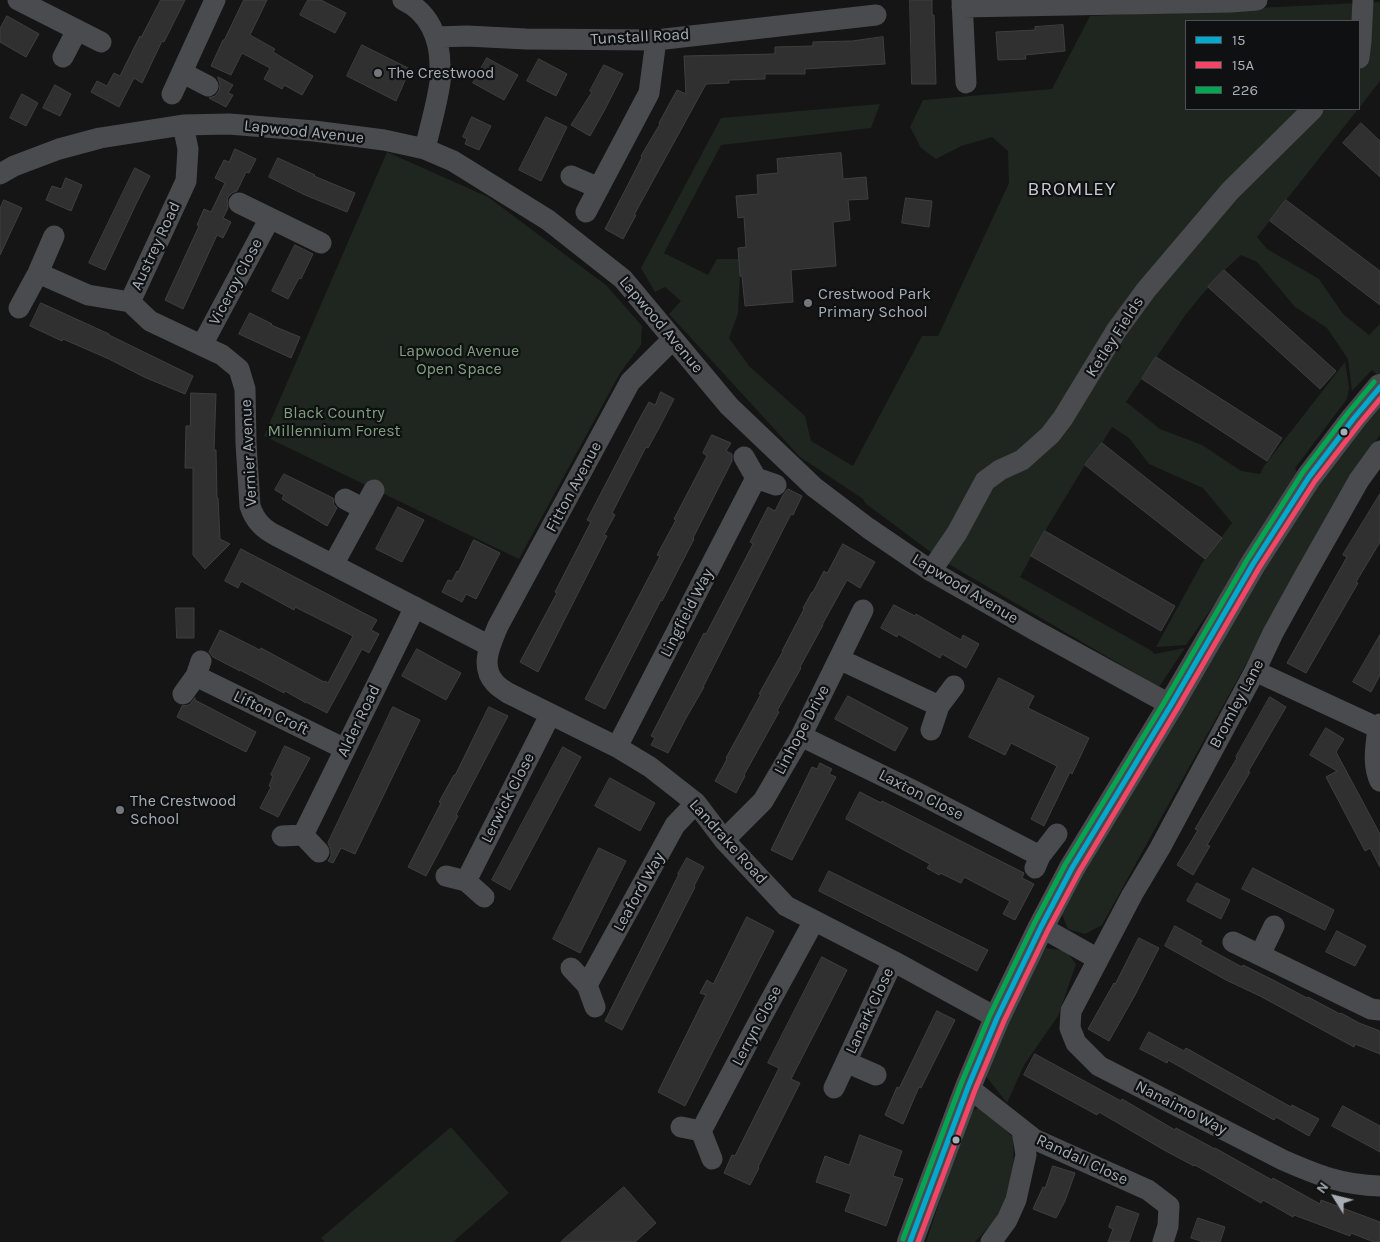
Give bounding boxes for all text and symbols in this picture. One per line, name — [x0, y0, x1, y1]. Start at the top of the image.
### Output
legend — [1185, 20, 1360, 110]
street label: Tunstall Road — [590, 25, 690, 49]
text: 15 — [1232, 31, 1245, 49]
text: 15A — [1232, 56, 1254, 74]
place label: The Crestwood — [388, 63, 494, 83]
marker: The Crestwood — [372, 67, 384, 79]
text: 226 — [1232, 81, 1258, 99]
street label: Lapwood Avenue — [243, 116, 365, 148]
district label: BROMLEY — [1027, 179, 1117, 201]
street label: Austrey Road — [127, 199, 185, 293]
street label: Viceroy Close — [205, 235, 267, 329]
street label: Lapwood Avenue — [615, 273, 707, 377]
place label: Crestwood Park Primary School — [818, 284, 931, 322]
street label: Ketley Fields — [1082, 293, 1148, 381]
marker: Crestwood Park Primary School — [802, 297, 814, 309]
park label: Lapwood Avenue Open Space — [399, 341, 519, 379]
street label: Vernier Avenue — [237, 399, 261, 507]
park label: Black Country Millennium Forest — [267, 403, 401, 441]
unlabelled marker — [1339, 427, 1349, 437]
street label: Fitton Avenue — [542, 438, 606, 536]
street label: Lapwood Avenue — [908, 550, 1022, 628]
street label: Lingfield Way — [656, 565, 718, 661]
street label: Bromley Lane — [1206, 656, 1268, 752]
street label: Alder Road — [333, 682, 385, 760]
street label: Linhope Drive — [770, 682, 834, 778]
street label: Lifton Croft — [230, 686, 312, 740]
street label: Lerwick Close — [477, 750, 539, 846]
street label: Laxton Close — [876, 765, 966, 825]
place label: The Crestwood School — [130, 791, 236, 829]
street label: Landrake Road — [685, 795, 771, 889]
marker: The Crestwood School — [114, 804, 126, 816]
street label: Leaford Way — [609, 849, 669, 935]
street label: Lanark Close — [842, 965, 898, 1057]
street label: Lerryn Close — [728, 983, 786, 1069]
street label: Nanaimo Way — [1132, 1077, 1230, 1139]
street label: Randall Close — [1033, 1130, 1131, 1190]
unlabelled marker — [951, 1135, 961, 1145]
north arrow — [1310, 1172, 1360, 1222]
text: N — [1313, 1179, 1332, 1197]

